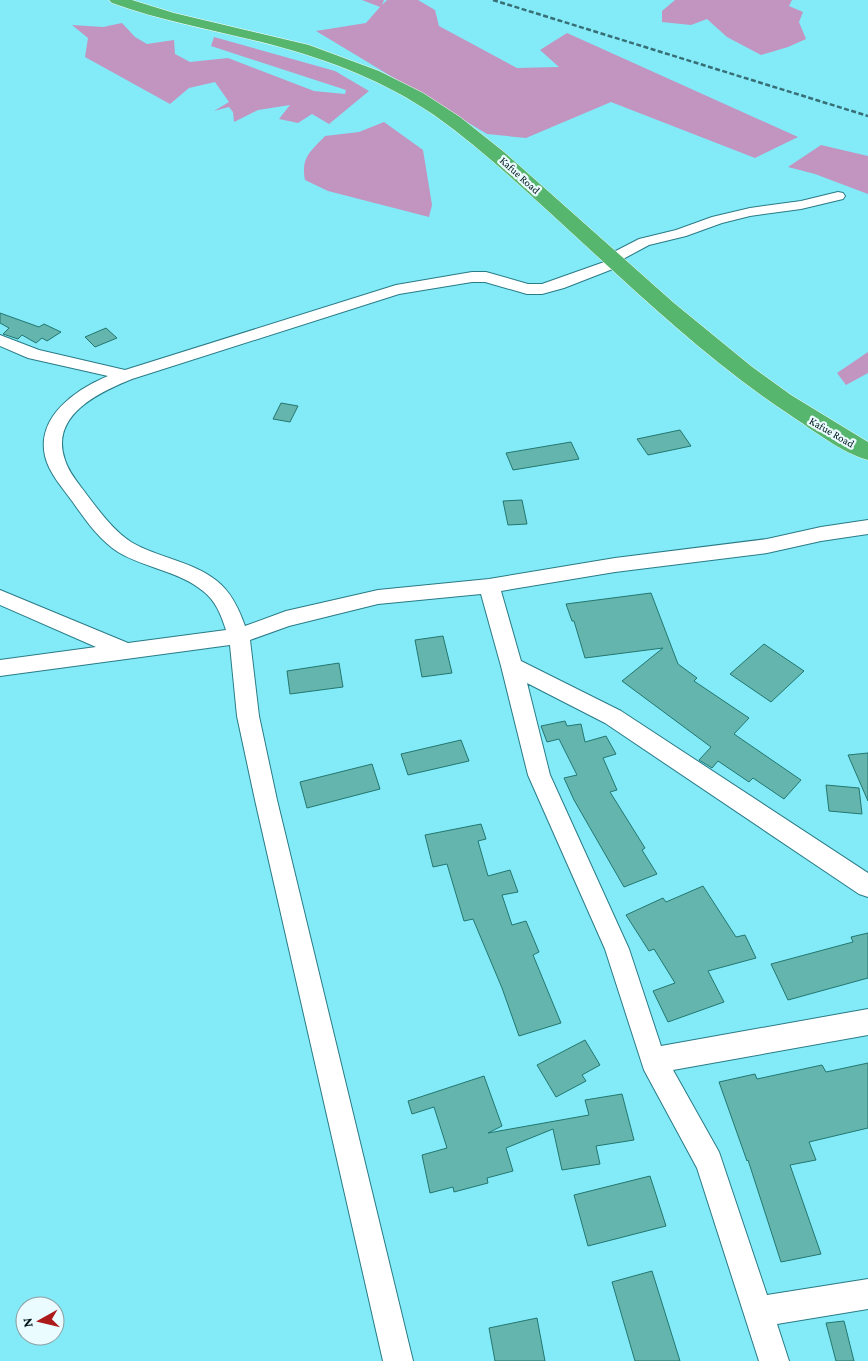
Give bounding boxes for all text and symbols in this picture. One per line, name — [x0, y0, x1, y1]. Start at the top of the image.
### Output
street label: Kafue Road — [498, 154, 543, 196]
street label: Kafue Road — [808, 414, 857, 450]
north arrow — [15, 1296, 65, 1346]
text: N — [18, 1317, 36, 1329]

